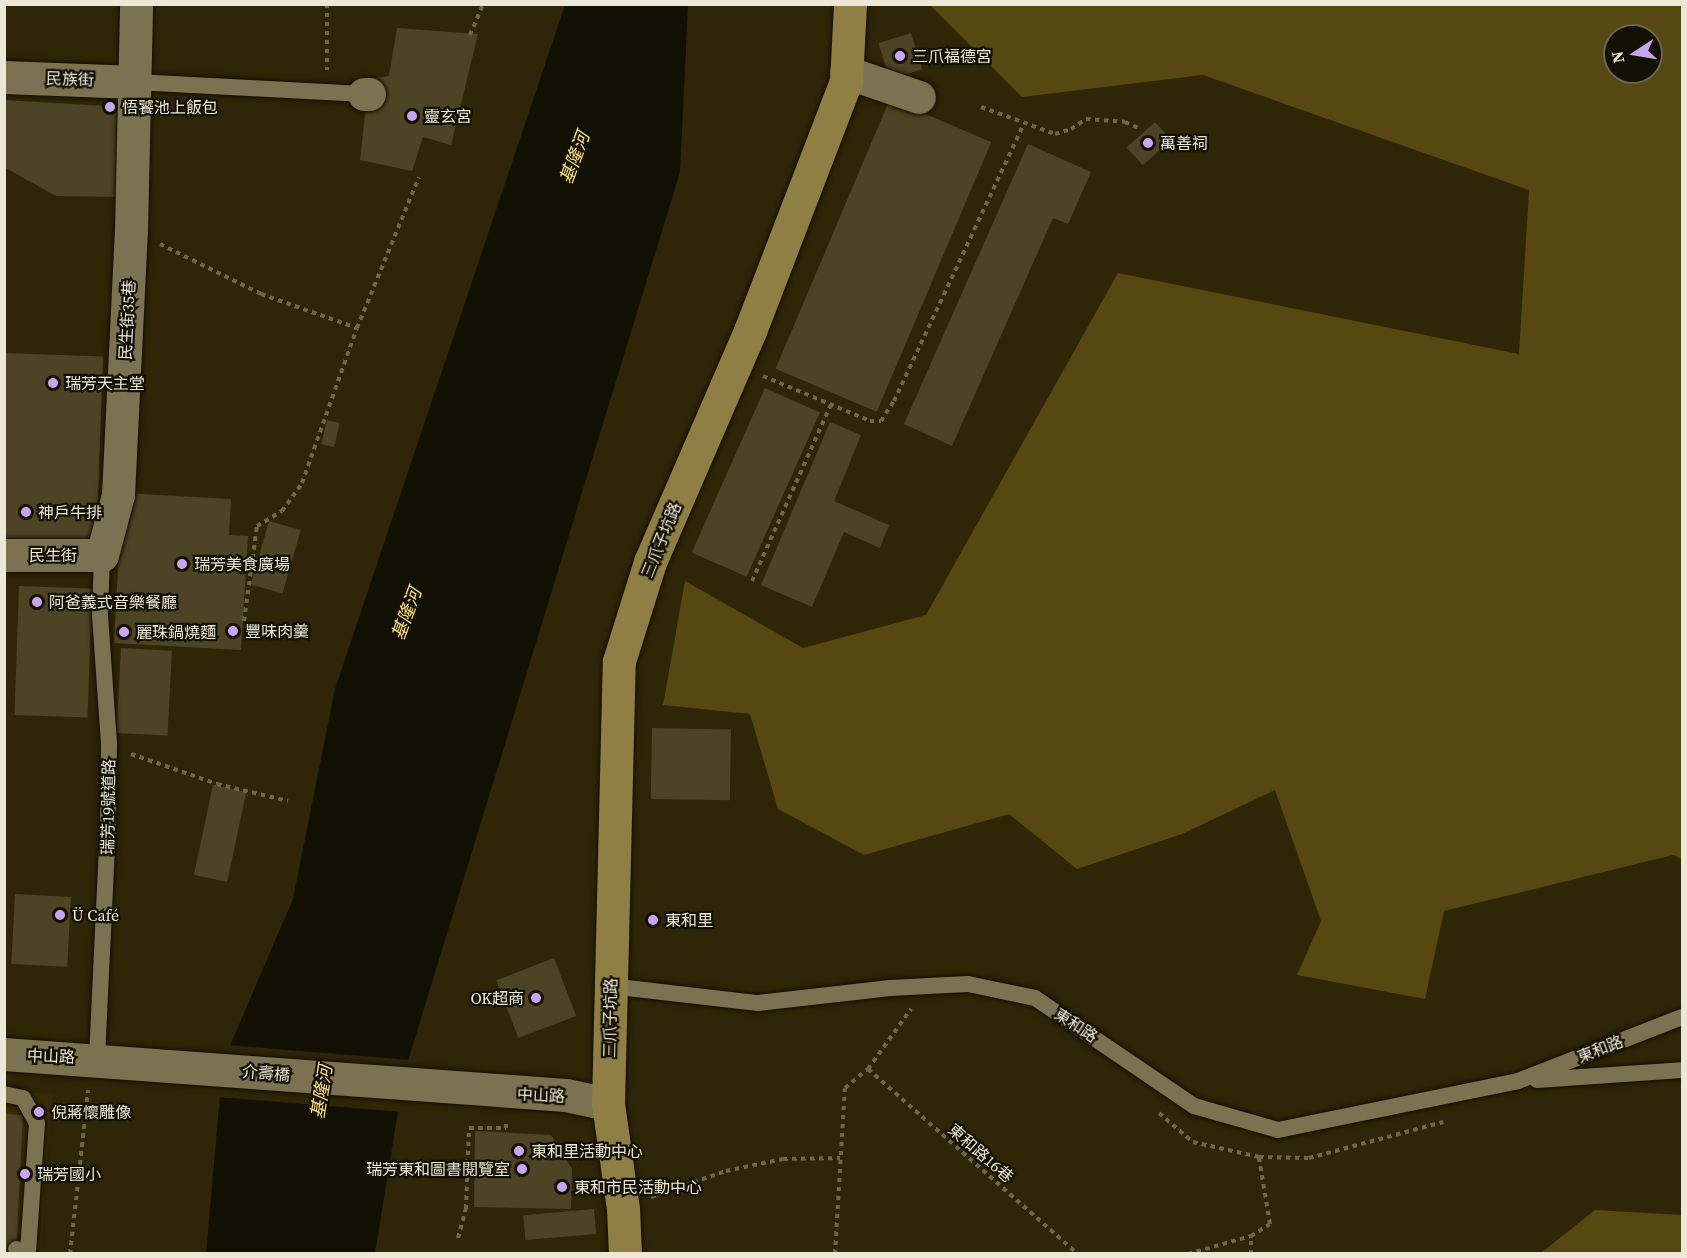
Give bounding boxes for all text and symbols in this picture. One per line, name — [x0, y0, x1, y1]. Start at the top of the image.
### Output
north arrow — [1603, 24, 1663, 84]
place label: 三爪福德宮 — [912, 46, 992, 66]
marker: 三爪福德宮 — [893, 49, 907, 63]
text: N — [1605, 49, 1629, 65]
street label: 民族街 — [46, 69, 94, 89]
place label: 悟饕池上飯包 — [122, 97, 218, 117]
marker: 悟饕池上飯包 — [103, 100, 117, 114]
place label: 靈玄宮 — [424, 106, 472, 126]
marker: 靈玄宮 — [405, 109, 419, 123]
water label: 基隆河 — [556, 129, 594, 187]
place label: 萬善祠 — [1160, 133, 1208, 153]
marker: 萬善祠 — [1141, 136, 1155, 150]
street label: 民生街35巷 — [115, 280, 139, 360]
place label: 瑞芳天主堂 — [65, 373, 145, 393]
marker: 瑞芳天主堂 — [46, 376, 60, 390]
street label: 三爪子坑路 — [637, 499, 685, 581]
place label: 神戶牛排 — [38, 502, 102, 522]
marker: 神戶牛排 — [19, 505, 33, 519]
street label: 民生街 — [29, 545, 77, 565]
place label: 瑞芳美食廣場 — [194, 554, 290, 574]
marker: 瑞芳美食廣場 — [175, 557, 189, 571]
water label: 基隆河 — [388, 585, 426, 643]
place label: 阿爸義式音樂餐廳 — [49, 592, 177, 612]
marker: 阿爸義式音樂餐廳 — [30, 595, 44, 609]
place label: 豐味肉羹 — [245, 621, 309, 641]
place label: 麗珠鍋燒麵 — [136, 622, 216, 642]
marker: 豐味肉羹 — [226, 624, 240, 638]
marker: 麗珠鍋燒麵 — [117, 625, 131, 639]
street label: 瑞芳19號道路 — [98, 759, 118, 855]
place label: Ü Café — [72, 905, 119, 925]
marker: Ü Café — [53, 908, 67, 922]
place label: 東和里 — [665, 910, 713, 930]
marker: 東和里 — [646, 913, 660, 927]
street label: 三爪子坑路 — [600, 978, 620, 1058]
place label: OK超商 — [470, 988, 524, 1008]
marker: OK超商 — [529, 991, 543, 1005]
street label: 東和路 — [1051, 1004, 1101, 1046]
street label: 東和路 — [1574, 1031, 1626, 1067]
street label: 中山路 — [27, 1046, 75, 1066]
street label: 介壽橋 — [241, 1061, 291, 1085]
water label: 基隆河 — [307, 1064, 337, 1120]
street label: 中山路 — [517, 1084, 565, 1106]
place label: 倪蔣懷雕像 — [51, 1102, 131, 1122]
marker: 倪蔣懷雕像 — [32, 1105, 46, 1119]
street label: 東和路16巷 — [945, 1120, 1017, 1186]
place label: 東和里活動中心 — [531, 1141, 643, 1161]
marker: 東和里活動中心 — [512, 1144, 526, 1158]
place label: 瑞芳東和圖書閱覽室 — [366, 1159, 510, 1179]
marker: 瑞芳東和圖書閱覽室 — [515, 1162, 529, 1176]
place label: 瑞芳國小 — [37, 1164, 101, 1184]
marker: 瑞芳國小 — [18, 1167, 32, 1181]
place label: 東和市民活動中心 — [574, 1177, 702, 1197]
marker: 東和市民活動中心 — [555, 1180, 569, 1194]

